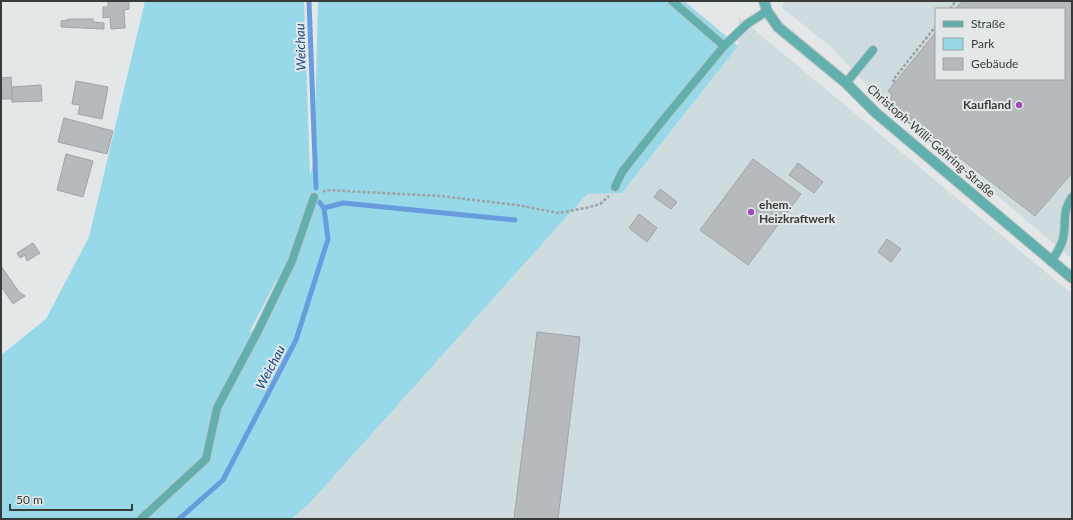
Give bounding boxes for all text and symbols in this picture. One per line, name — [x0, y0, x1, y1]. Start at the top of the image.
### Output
legend — [935, 8, 1065, 80]
text: Straße — [971, 16, 1005, 31]
water label: Weichau — [291, 23, 309, 71]
text: Park — [971, 36, 995, 51]
text: Gebäude — [971, 56, 1018, 71]
street label: Christoph-Willi-Gehring-Straße — [864, 81, 998, 200]
place label: Kaufland — [963, 97, 1011, 112]
marker: Kaufland — [1014, 100, 1024, 110]
place label: ehem. Heizkraftwerk — [759, 197, 836, 226]
marker: ehem. Heizkraftwerk — [746, 207, 756, 217]
water label: Weichau — [252, 342, 288, 392]
scale bar — [10, 486, 132, 512]
text: 50 m — [16, 492, 43, 507]

